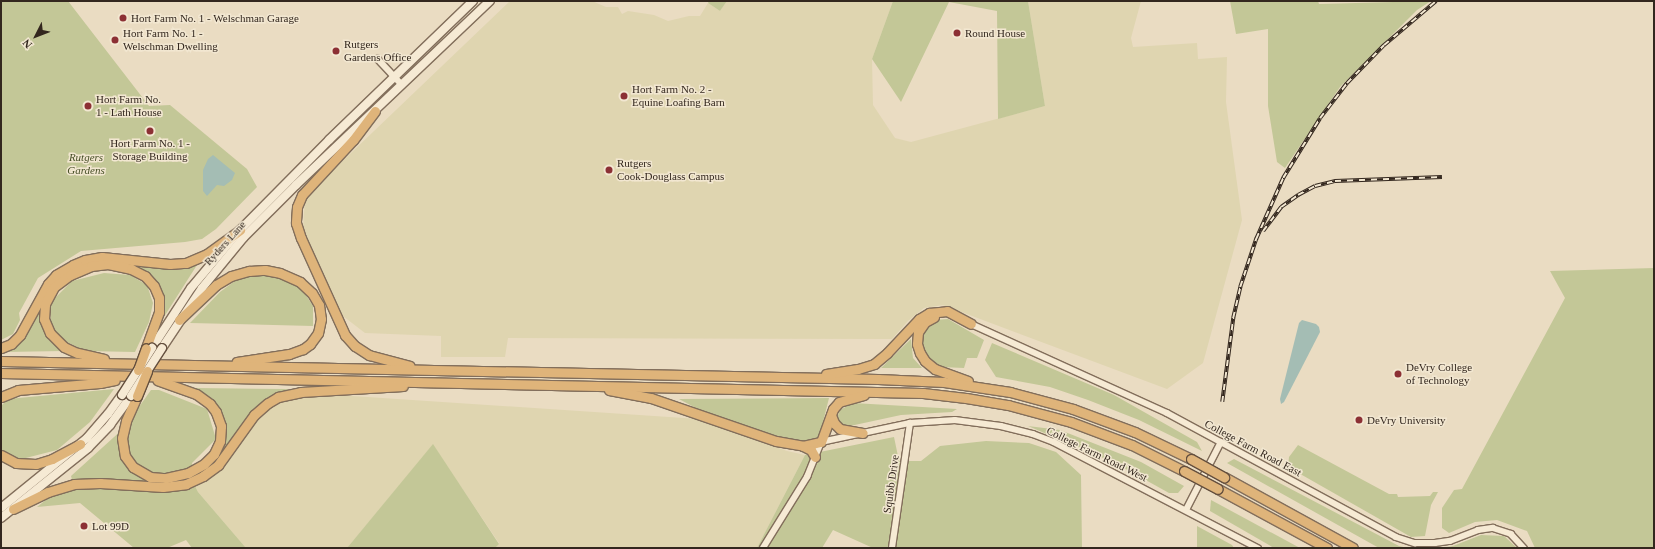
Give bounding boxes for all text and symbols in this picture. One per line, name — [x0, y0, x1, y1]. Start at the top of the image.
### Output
place label: Hort Farm No. 1 - Welschman Garage — [131, 11, 299, 25]
marker: Hort Farm No. 1 - Welschman Garage — [118, 13, 128, 23]
north arrow — [16, 16, 56, 56]
place label: Round House — [965, 26, 1025, 40]
place label: Hort Farm No. 1 - Welschman Dwelling — [123, 27, 218, 53]
marker: Round House — [952, 28, 962, 38]
marker: Hort Farm No. 1 - Welschman Dwelling — [110, 35, 120, 45]
text: N — [20, 37, 34, 51]
place label: Rutgers Gardens Office — [344, 38, 411, 64]
marker: Rutgers Gardens Office — [331, 46, 341, 56]
place label: Hort Farm No. 2 - Equine Loafing Barn — [632, 83, 725, 109]
marker: Hort Farm No. 2 - Equine Loafing Barn — [619, 91, 629, 101]
place label: Hort Farm No. 1 - Lath House — [96, 93, 162, 119]
marker: Hort Farm No. 1 - Lath House — [83, 101, 93, 111]
marker: Hort Farm No. 1 - Storage Building — [145, 126, 155, 136]
place label: Hort Farm No. 1 - Storage Building — [110, 137, 190, 163]
park label: Rutgers Gardens — [67, 151, 105, 177]
place label: Rutgers Cook-Douglass Campus — [617, 157, 724, 183]
marker: Rutgers Cook-Douglass Campus — [604, 165, 614, 175]
street label: Ryders Lane — [202, 218, 248, 268]
place label: DeVry College of Technology — [1406, 361, 1472, 387]
marker: DeVry College of Technology — [1393, 369, 1403, 379]
place label: DeVry University — [1367, 413, 1445, 427]
marker: DeVry University — [1354, 415, 1364, 425]
street label: College Farm Road East — [1202, 417, 1304, 479]
street label: College Farm Road West — [1044, 424, 1150, 484]
street label: Squibb Drive — [880, 454, 902, 514]
place label: Lot 99D — [92, 519, 129, 533]
marker: Lot 99D — [79, 521, 89, 531]

